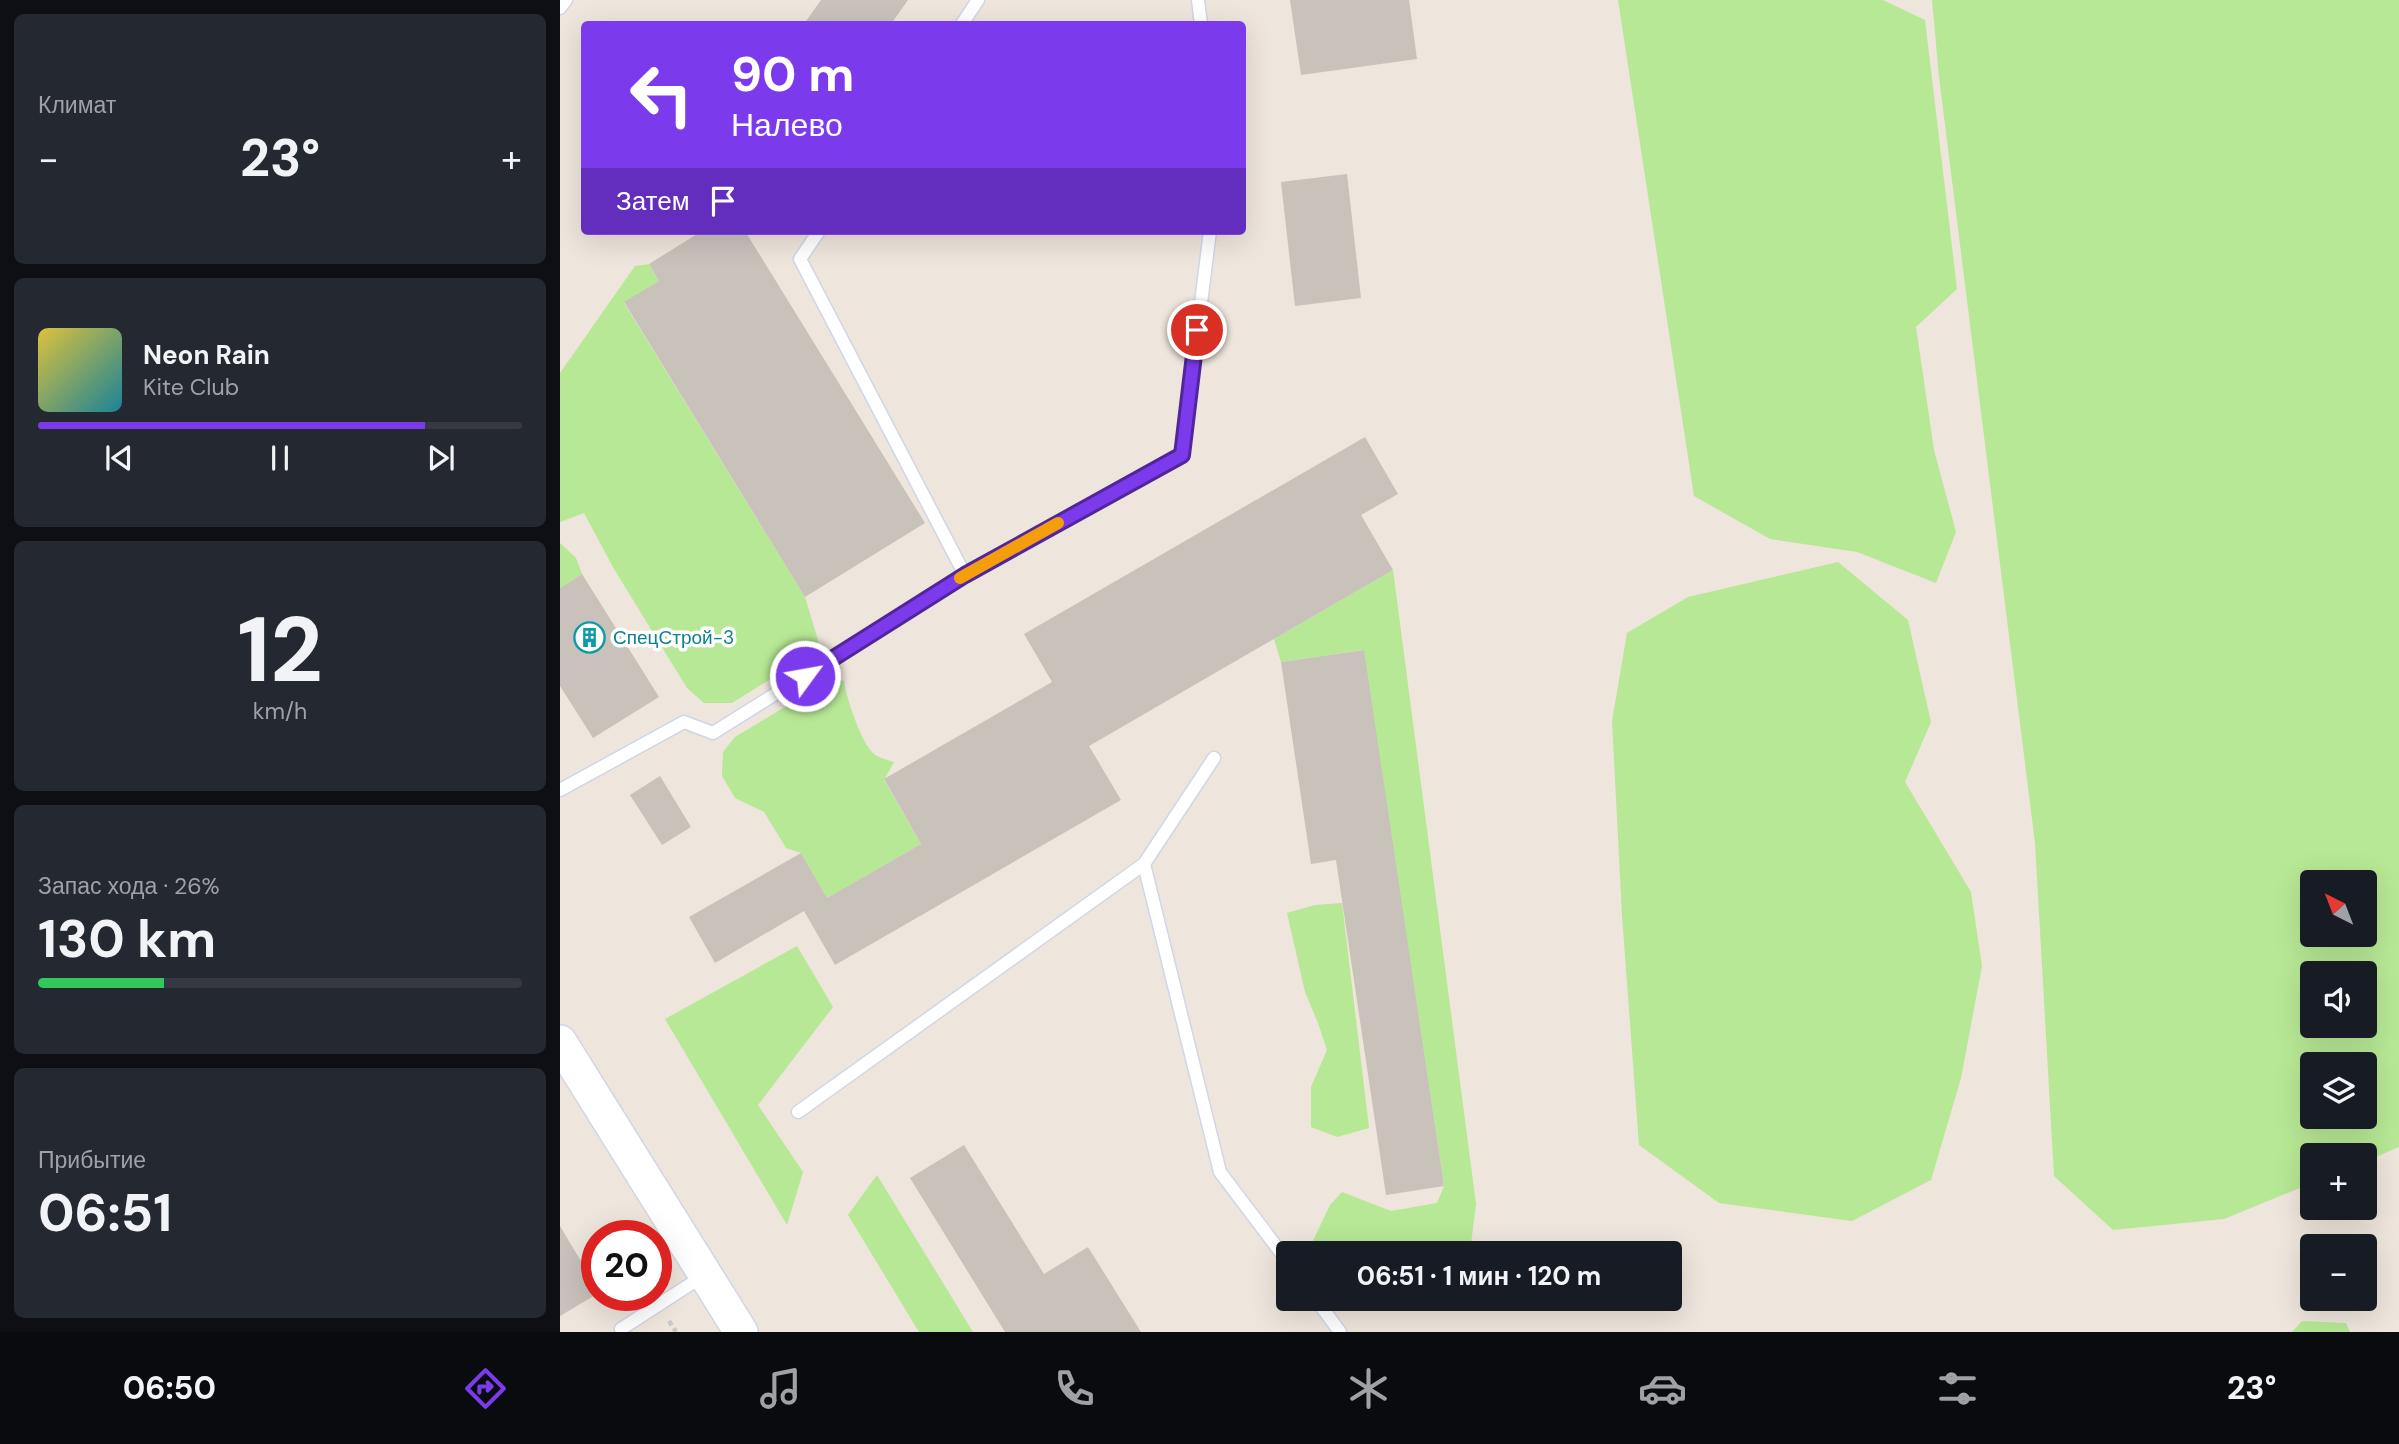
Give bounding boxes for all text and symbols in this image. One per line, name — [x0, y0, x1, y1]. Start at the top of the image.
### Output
text: 90 m — [731, 42, 854, 106]
icon: left — [616, 49, 707, 140]
text: Климат — [38, 90, 116, 120]
text: Налево — [731, 104, 843, 146]
text: 23° — [240, 124, 320, 192]
text: − — [38, 134, 59, 184]
text: + — [501, 134, 522, 184]
icon: arrive — [704, 182, 742, 220]
text: Затем — [616, 184, 690, 218]
pin — [1167, 300, 1227, 360]
icon: arrive — [1178, 311, 1216, 349]
text: Neon Rain — [143, 338, 270, 372]
text: Kite Club — [143, 372, 239, 402]
icon: previous — [100, 439, 138, 477]
icon: pause — [261, 439, 299, 477]
icon: next — [422, 439, 460, 477]
text: 12 — [237, 591, 323, 709]
building icon: СпецСтрой-3 — [573, 620, 607, 654]
place label: СпецСтрой-3 — [613, 625, 734, 650]
position arrow — [768, 639, 842, 713]
text: km/h — [253, 696, 307, 726]
north arrow — [2300, 870, 2376, 947]
map controls — [2300, 870, 2377, 1311]
text: Запас хода · 26% — [38, 871, 219, 901]
text: 130 km — [38, 905, 216, 973]
button: sound — [2300, 961, 2377, 1038]
button: layers — [2300, 1052, 2377, 1129]
button: + — [2300, 1143, 2377, 1220]
text: Прибытие — [38, 1145, 146, 1175]
text: 06:51 — [38, 1179, 172, 1247]
speed limit sign: 20 — [581, 1220, 672, 1311]
button: − — [2300, 1234, 2377, 1311]
text: 06:51 · 1 мин · 120 m — [1357, 1259, 1601, 1293]
icon: directions — [461, 1364, 510, 1413]
icon: music — [756, 1364, 805, 1413]
icon: phone — [1050, 1364, 1099, 1413]
icon: climate — [1344, 1364, 1393, 1413]
icon: car — [1638, 1364, 1687, 1413]
icon: filters — [1933, 1364, 1982, 1413]
text: 06:50 — [123, 1367, 216, 1409]
text: 23° — [2227, 1367, 2276, 1409]

